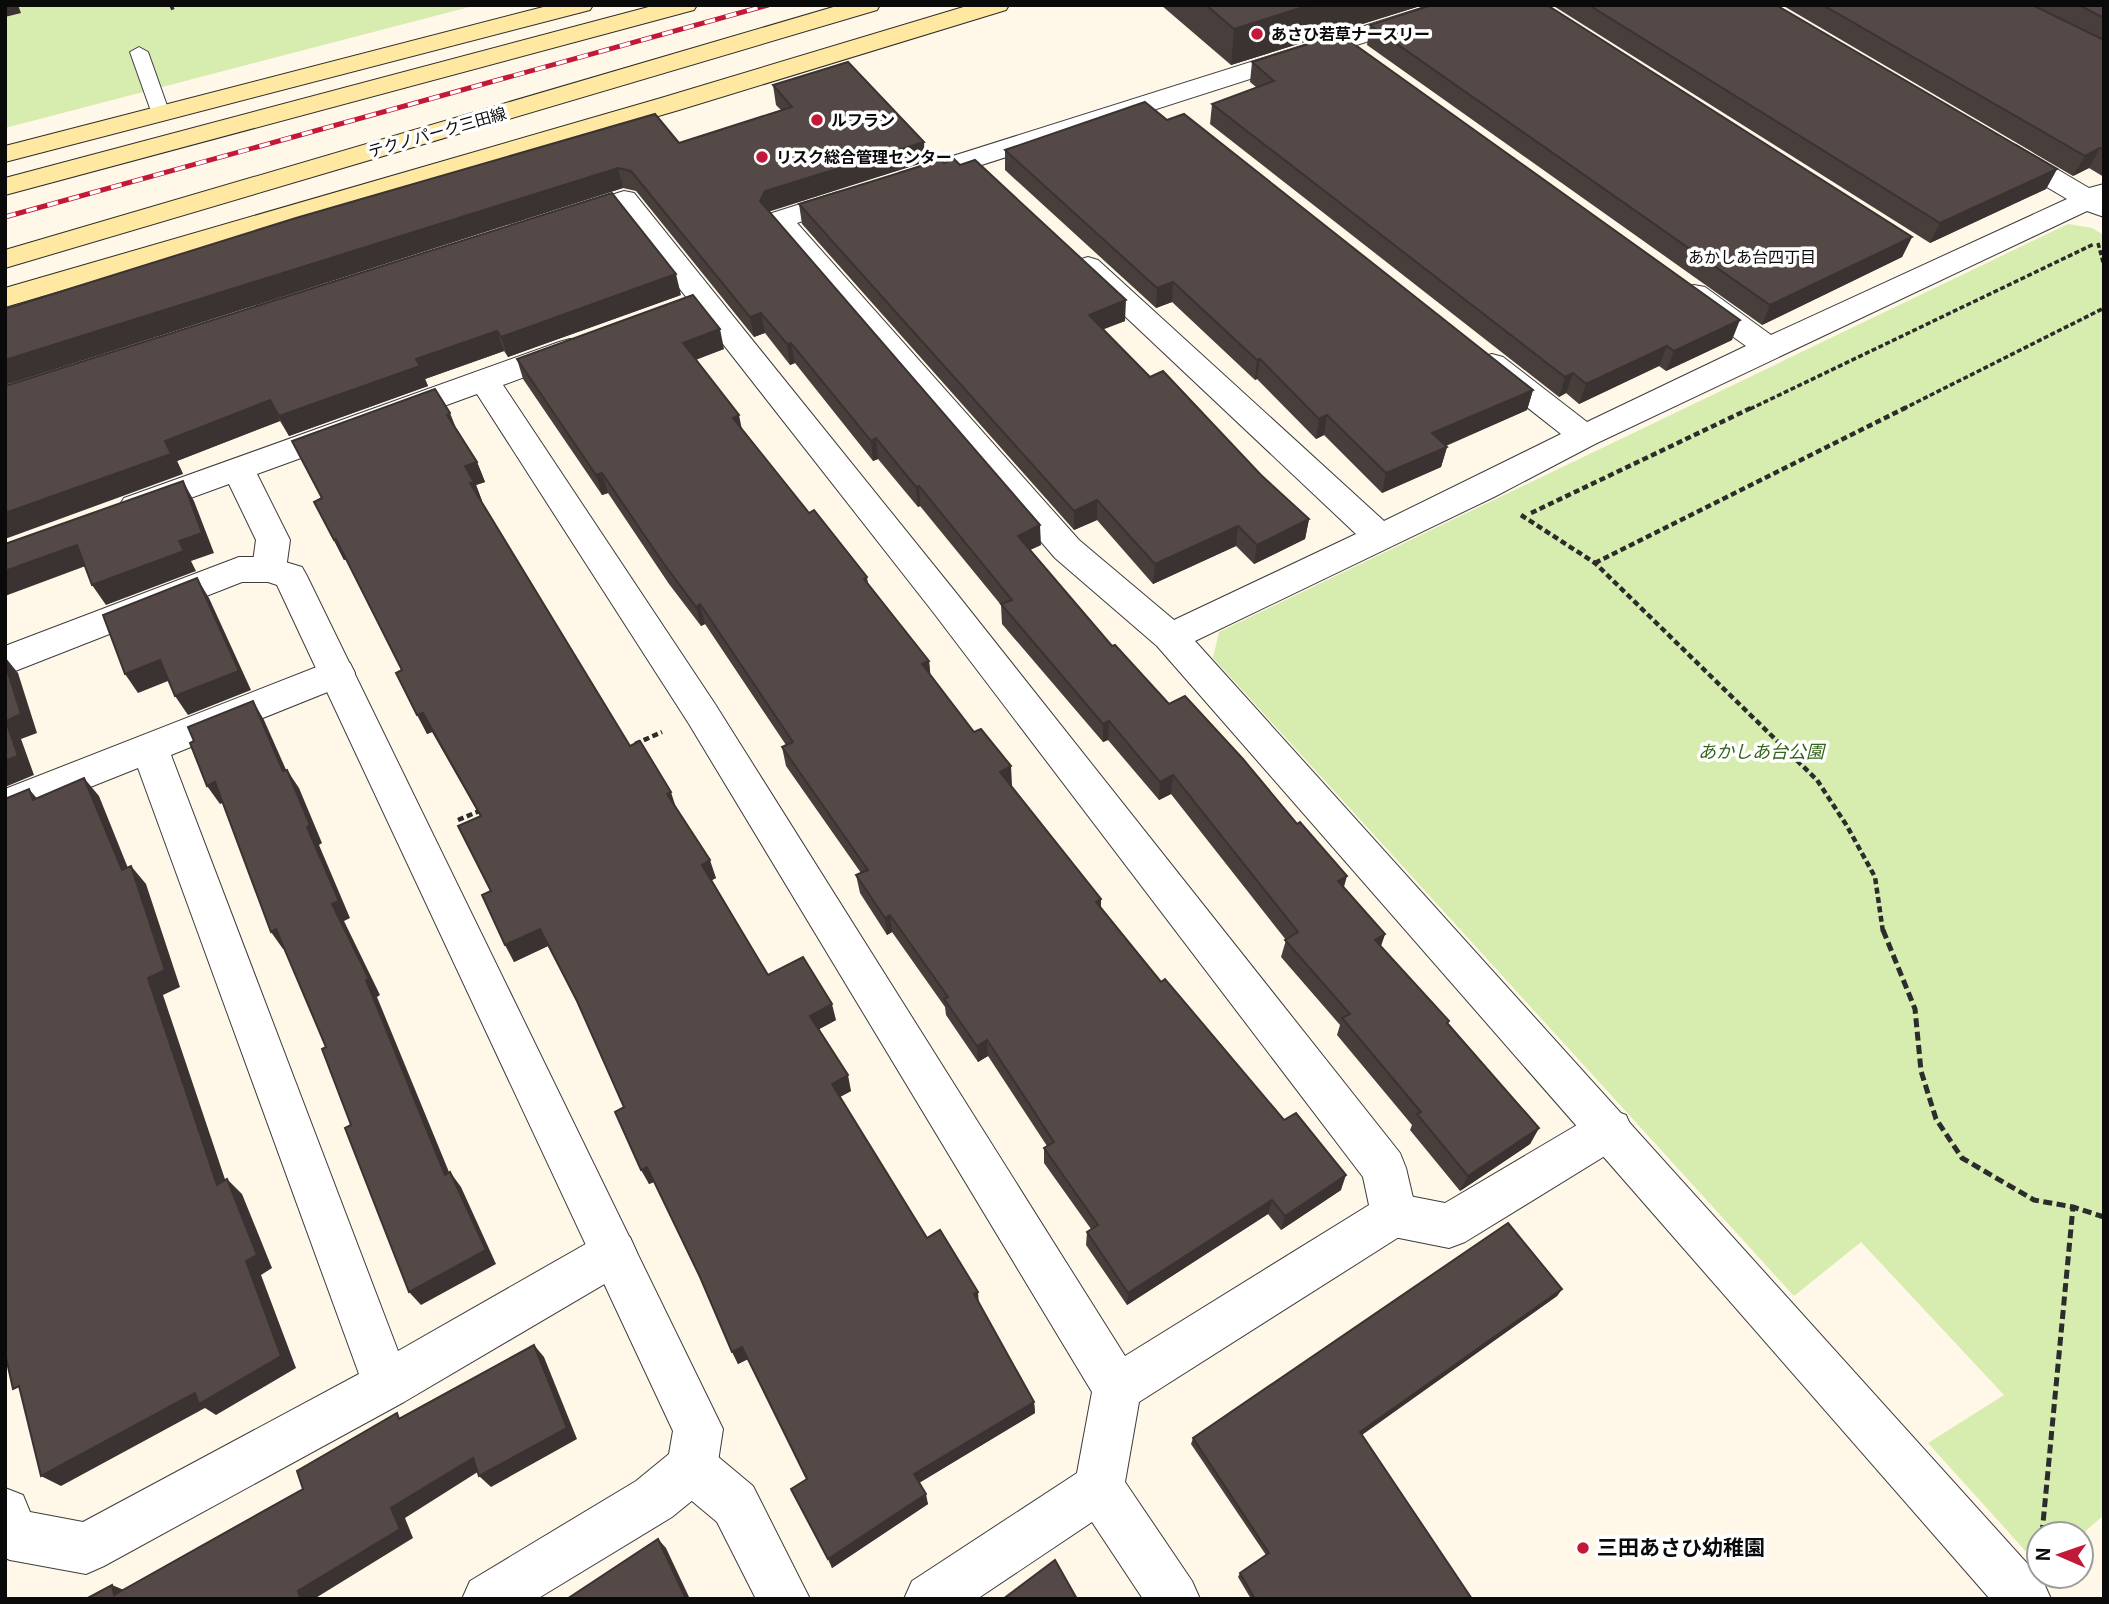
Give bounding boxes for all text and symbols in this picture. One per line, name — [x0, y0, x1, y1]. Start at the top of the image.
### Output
place label: あさひ若草ナースリー — [1271, 21, 1430, 45]
marker: あさひ若草ナースリー — [1249, 26, 1265, 42]
street label: テクノパーク三田線 — [365, 100, 509, 162]
place label: ルフラン — [831, 107, 895, 131]
marker: ルフラン — [809, 112, 825, 128]
place label: リスク総合管理センター — [776, 144, 952, 168]
marker: リスク総合管理センター — [754, 149, 770, 165]
district label: あかしあ台四丁目 — [1688, 244, 1816, 268]
park label: あかしあ台公園 — [1698, 737, 1827, 763]
north arrow — [2025, 1520, 2095, 1590]
place label: 三田あさひ幼稚園 — [1597, 1531, 1765, 1561]
marker: 三田あさひ幼稚園 — [1575, 1540, 1591, 1556]
text: N — [2028, 1547, 2055, 1562]

